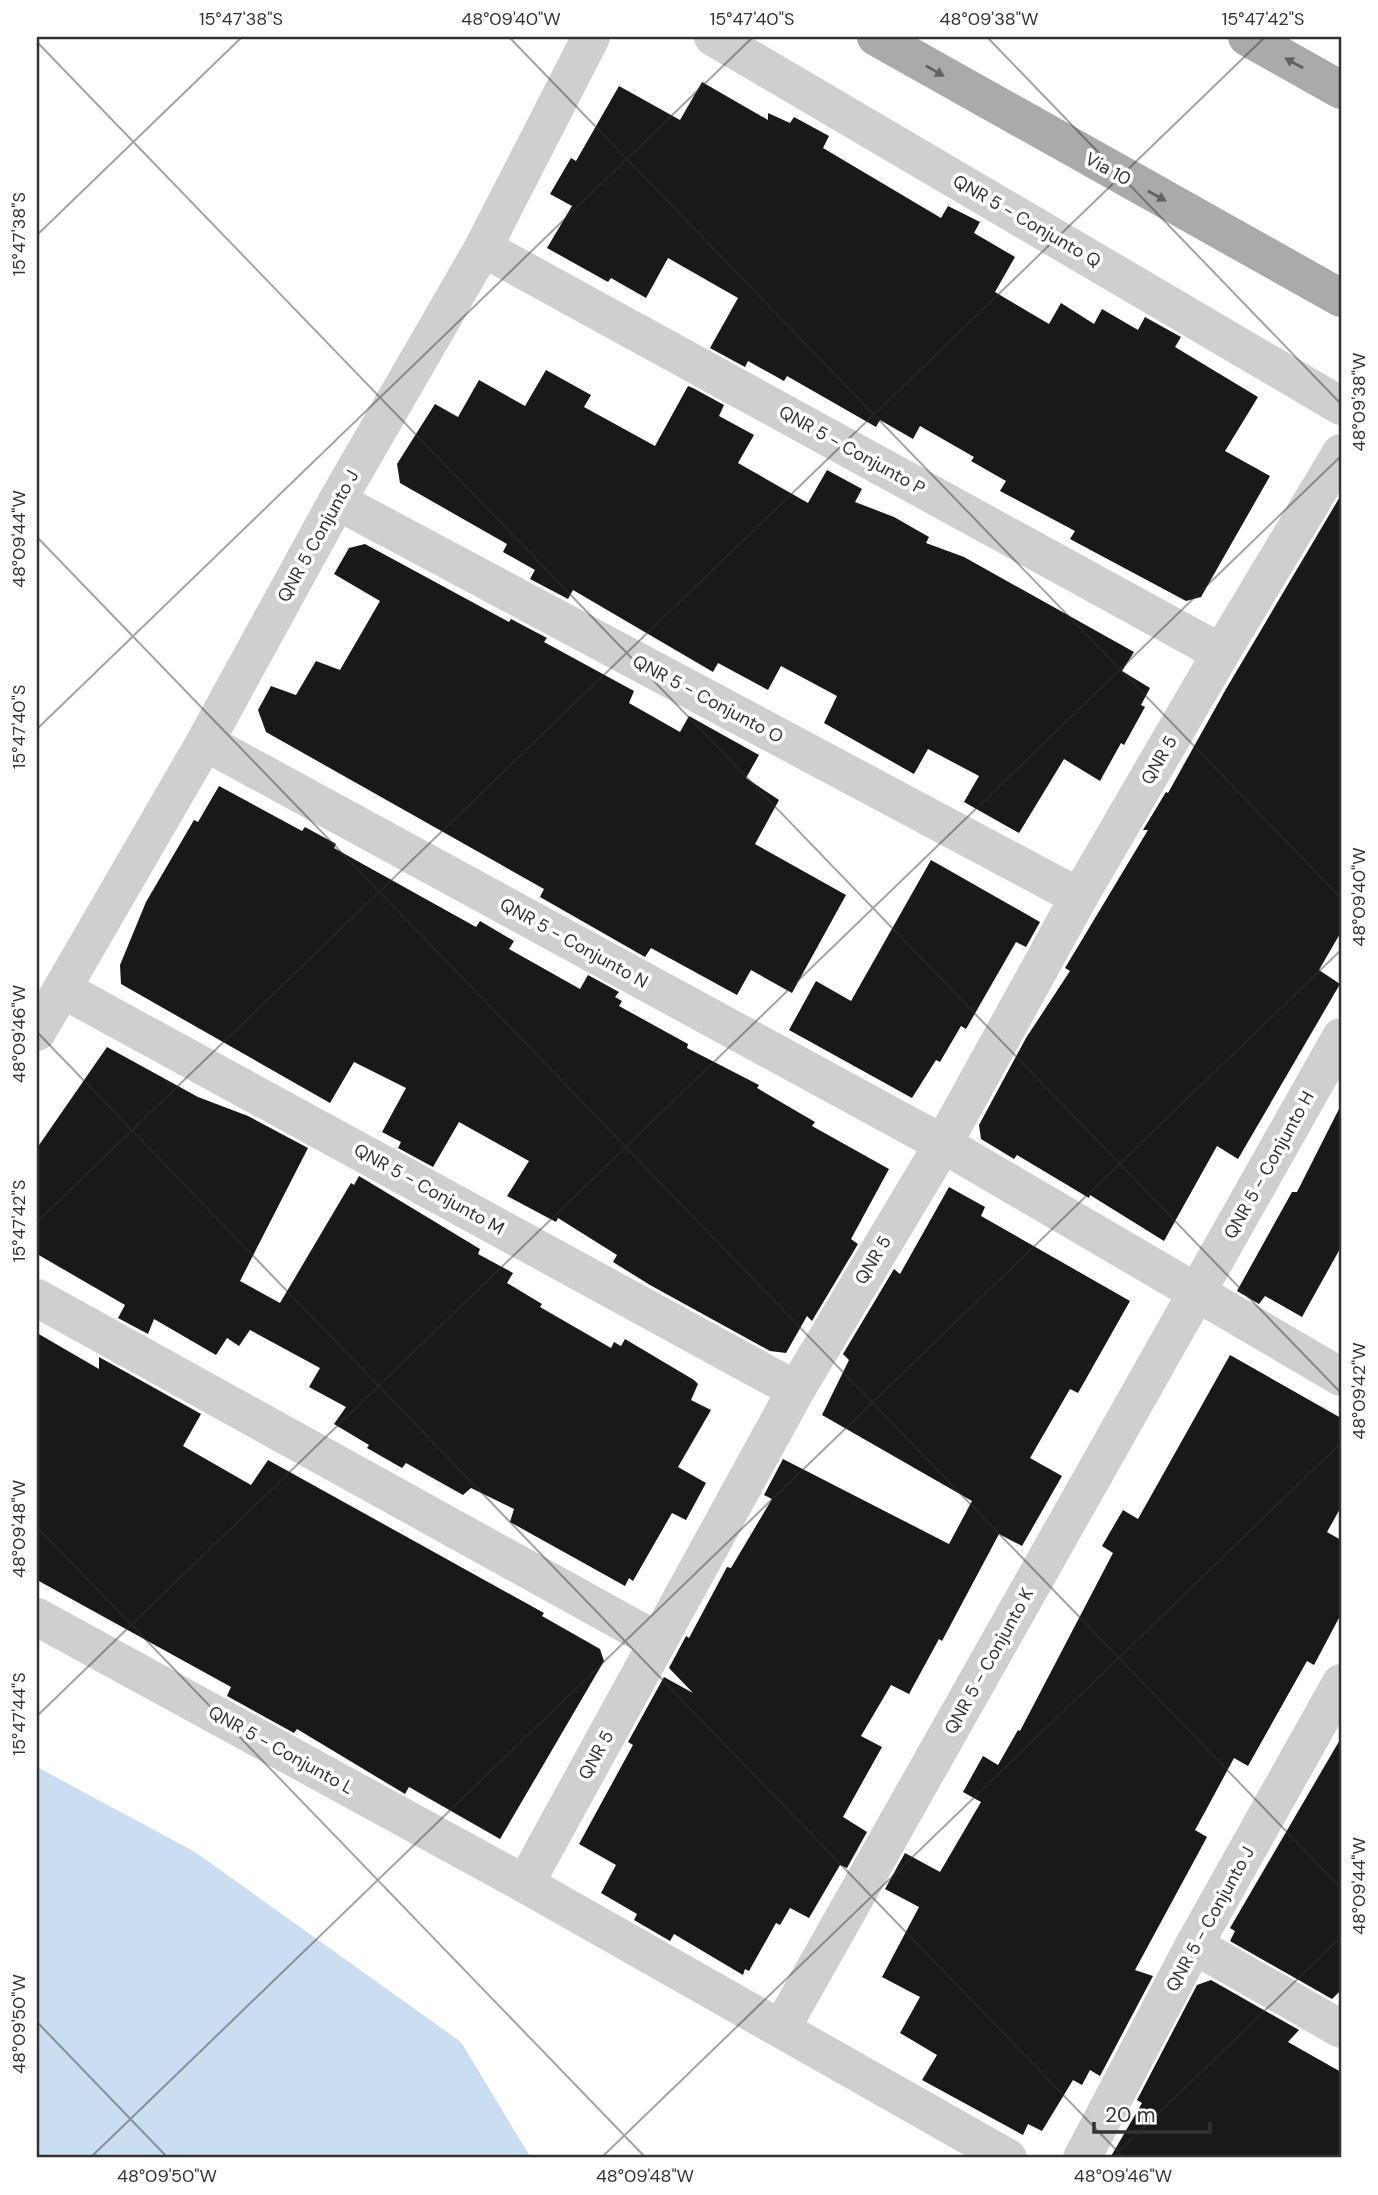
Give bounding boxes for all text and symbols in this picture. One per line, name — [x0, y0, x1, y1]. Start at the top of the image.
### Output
text: 15°47'38"S — [199, 7, 283, 31]
text: 48°09'40"W — [461, 7, 561, 31]
text: 15°47'40"S — [710, 7, 794, 31]
text: 48°09'38"W — [940, 7, 1038, 31]
text: 15°47'42"S — [1222, 7, 1304, 31]
one-way arrow — [1285, 57, 1304, 69]
one-way arrow — [925, 64, 944, 77]
street label: Via 10 — [1081, 147, 1135, 191]
street label: QNR 5 - Conjunto Q — [949, 169, 1105, 273]
one-way arrow — [1147, 190, 1166, 202]
text: 15°47'38"S — [7, 192, 31, 276]
text: 48°09'38"W — [1347, 353, 1371, 451]
street label: QNR 5 - Conjunto P — [775, 400, 929, 500]
street label: QNR 5 Conjunto J — [272, 466, 364, 606]
text: 48°09'44"W — [7, 490, 31, 588]
street label: QNR 5 - Conjunto O — [629, 649, 788, 749]
text: 15°47'40"S — [7, 685, 31, 769]
street label: QNR 5 — [1135, 731, 1183, 789]
text: 48°09'40"W — [1347, 847, 1371, 947]
street label: QNR 5 - Conjunto N — [496, 892, 652, 994]
text: 48°09'46"W — [7, 985, 31, 1083]
street label: QNR 5 - Conjunto H — [1218, 1087, 1320, 1243]
street label: QNR 5 - Conjunto M — [350, 1138, 508, 1240]
text: 15°47'42"S — [7, 1180, 31, 1262]
street label: QNR 5 — [849, 1231, 897, 1289]
text: 48°09'42"W — [1347, 1342, 1371, 1440]
text: 48°09'48"W — [7, 1480, 31, 1578]
street label: QNR 5 - Conjunto K — [939, 1583, 1039, 1738]
text: 15°47'44"S — [7, 1672, 31, 1756]
street label: QNR 5 - Conjunto L — [204, 1700, 358, 1800]
street label: QNR 5 — [573, 1726, 619, 1784]
text: 48°09'44"W — [1347, 1837, 1371, 1935]
street label: QNR 5 - Conjunto J — [1160, 1842, 1260, 1996]
text: 48°09'50"W — [7, 1974, 31, 2074]
scale bar — [1094, 2090, 1210, 2134]
text: 20 m — [1105, 2101, 1156, 2129]
text: 48°09'50"W — [117, 2164, 217, 2188]
text: 48°09'48"W — [596, 2164, 694, 2188]
text: 48°09'46"W — [1074, 2164, 1172, 2188]

